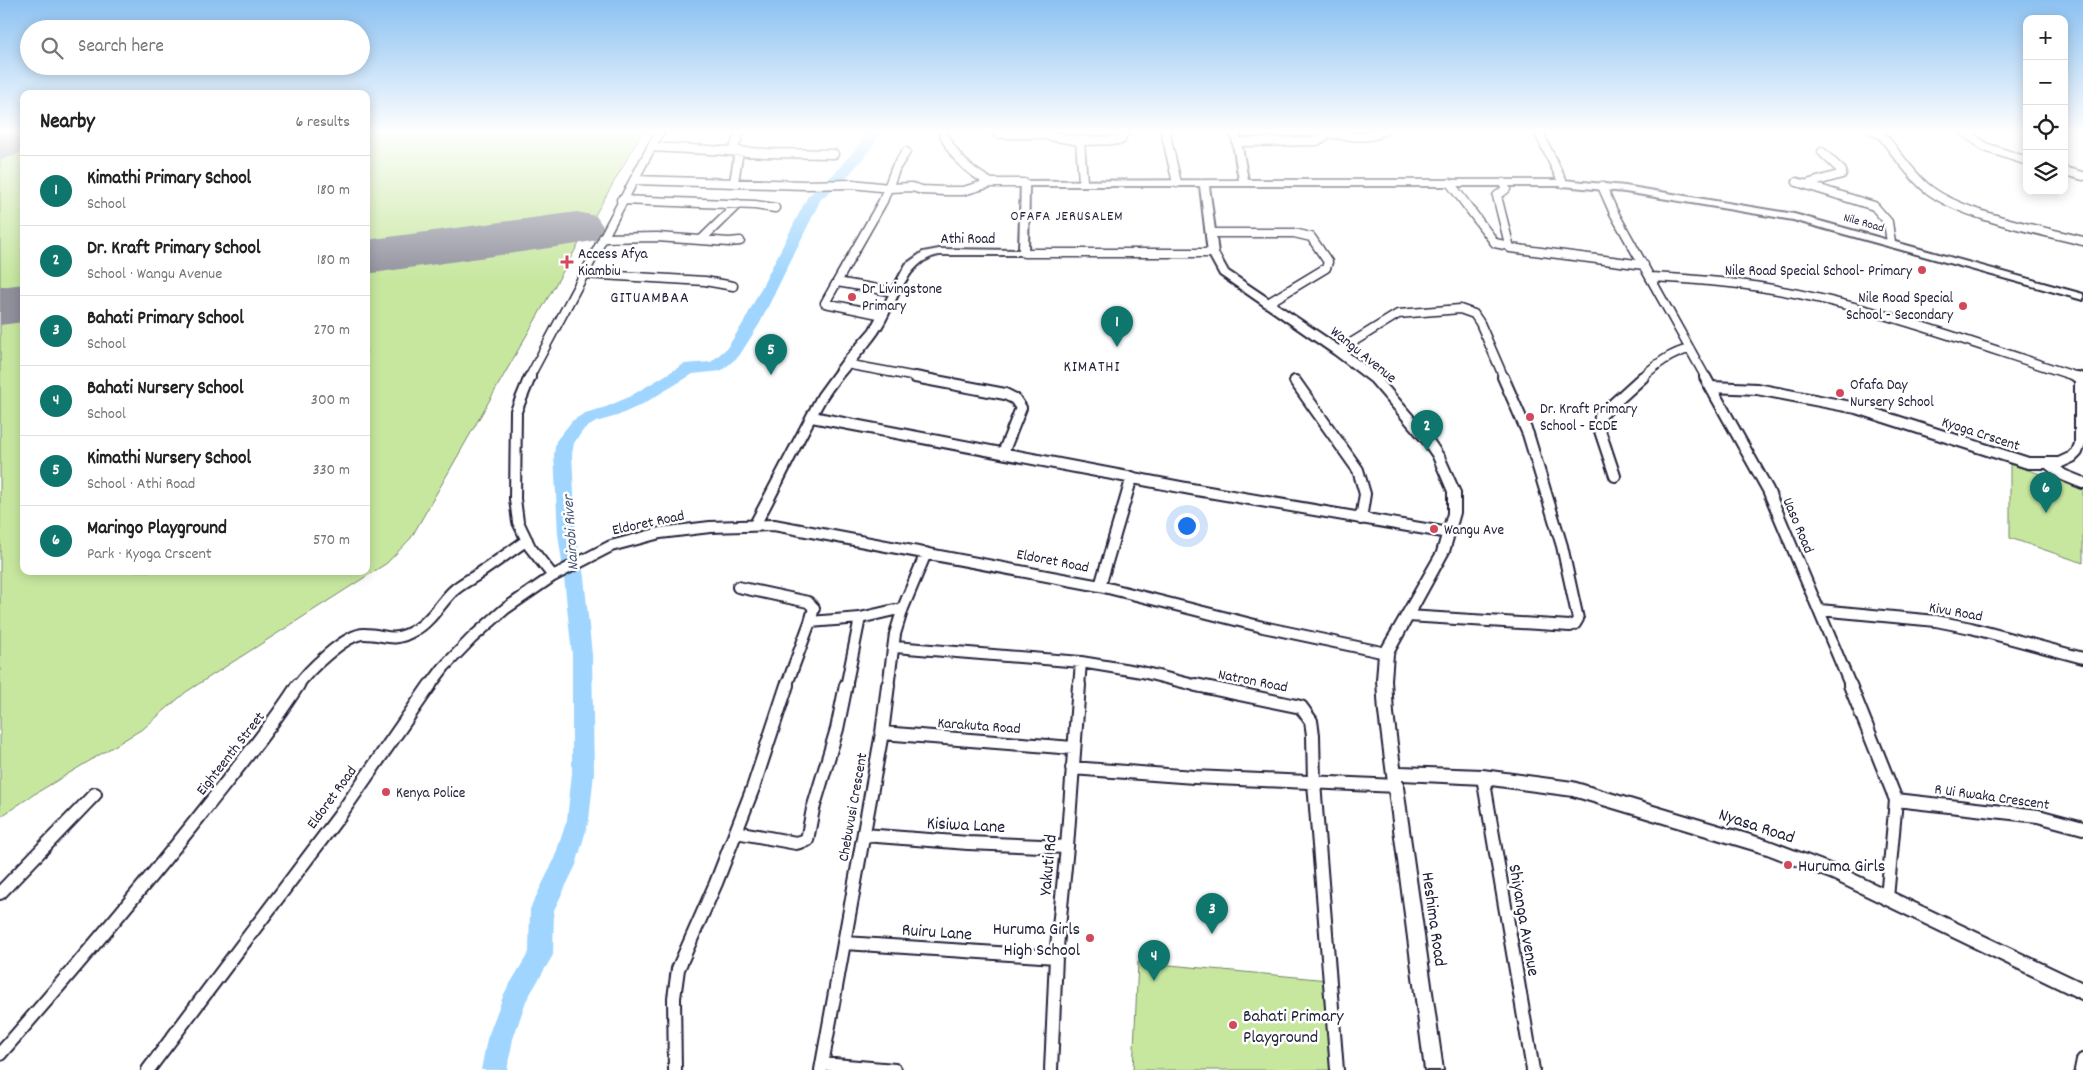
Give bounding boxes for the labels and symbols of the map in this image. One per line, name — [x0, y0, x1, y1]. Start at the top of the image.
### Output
district label: OFAFA JERUSALEM — [1010, 207, 1124, 227]
street label: Nile Road — [1841, 210, 1886, 237]
street label: Athi Road — [941, 229, 995, 251]
place label: Access Afya Kiambiu — [578, 244, 648, 283]
marker: Access Afya Kiambiu — [560, 255, 574, 269]
place label: Nile Road Special School- Primary — [1725, 261, 1913, 283]
marker: Nile Road Special School- Primary — [1916, 264, 1928, 276]
place label: Dr Livingstone Primary — [862, 279, 943, 318]
district label: GITUAMBAA — [610, 287, 690, 310]
place label: Nile Road Special School - Secondary — [1846, 288, 1954, 327]
marker: Dr Livingstone Primary — [846, 291, 858, 303]
marker: Nile Road Special School - Secondary — [1957, 300, 1969, 312]
pin: 1 — [1101, 306, 1133, 347]
street label: Wangu Avenue — [1325, 322, 1401, 390]
pin: 5 — [755, 334, 787, 375]
district label: KIMATHI — [1063, 356, 1121, 379]
place label: Ofafa Day Nursery School — [1850, 375, 1934, 414]
marker: Ofafa Day Nursery School — [1834, 387, 1846, 399]
place label: Dr. Kraft Primary School - ECDE — [1540, 399, 1638, 438]
pin: 2 — [1411, 410, 1443, 451]
marker: Dr. Kraft Primary School - ECDE — [1524, 411, 1536, 423]
street label: Kyoga Crscent — [1938, 412, 2023, 458]
pin: 6 — [2030, 472, 2062, 513]
water label: Nairobi River — [557, 492, 586, 571]
street label: Uaso Road — [1776, 494, 1819, 557]
street label: Eldoret Road — [610, 506, 687, 542]
your location — [1174, 513, 1200, 539]
place label: Wangu Ave — [1444, 520, 1504, 542]
marker: Wangu Ave — [1428, 523, 1440, 535]
street label: Eldoret Road — [1015, 544, 1091, 580]
street label: Kivu Road — [1927, 597, 1984, 628]
street label: Natron Road — [1216, 664, 1289, 700]
street label: Eighteenth Street — [192, 707, 272, 801]
street label: Karakuta Road — [937, 713, 1021, 741]
street label: Chebuvusi Crescent — [834, 751, 874, 863]
street label: Eldoret Road — [302, 762, 363, 834]
street label: R Ui Rwaka Crescent — [1933, 779, 2051, 817]
place label: Kenya Police — [396, 783, 466, 805]
marker: Kenya Police — [380, 786, 392, 798]
street label: Nyasa Road — [1715, 803, 1797, 851]
street label: Kisiwa Lane — [926, 812, 1006, 841]
street label: Yakuti Rd — [1034, 834, 1065, 897]
place label: Huruma Girls — [1798, 855, 1885, 880]
marker: Huruma Girls — [1782, 859, 1794, 871]
street label: Shiyanga Avenue — [1500, 863, 1545, 978]
street label: Heshima Road — [1414, 871, 1452, 968]
pin: 3 — [1196, 893, 1228, 934]
place label: Huruma Girls High School — [993, 918, 1081, 964]
street label: Ruiru Lane — [901, 919, 973, 948]
marker: Huruma Girls High School — [1084, 932, 1096, 944]
pin: 4 — [1138, 940, 1170, 981]
place label: Bahati Primary Playground — [1243, 1005, 1344, 1051]
marker: Bahati Primary Playground — [1227, 1019, 1239, 1031]

